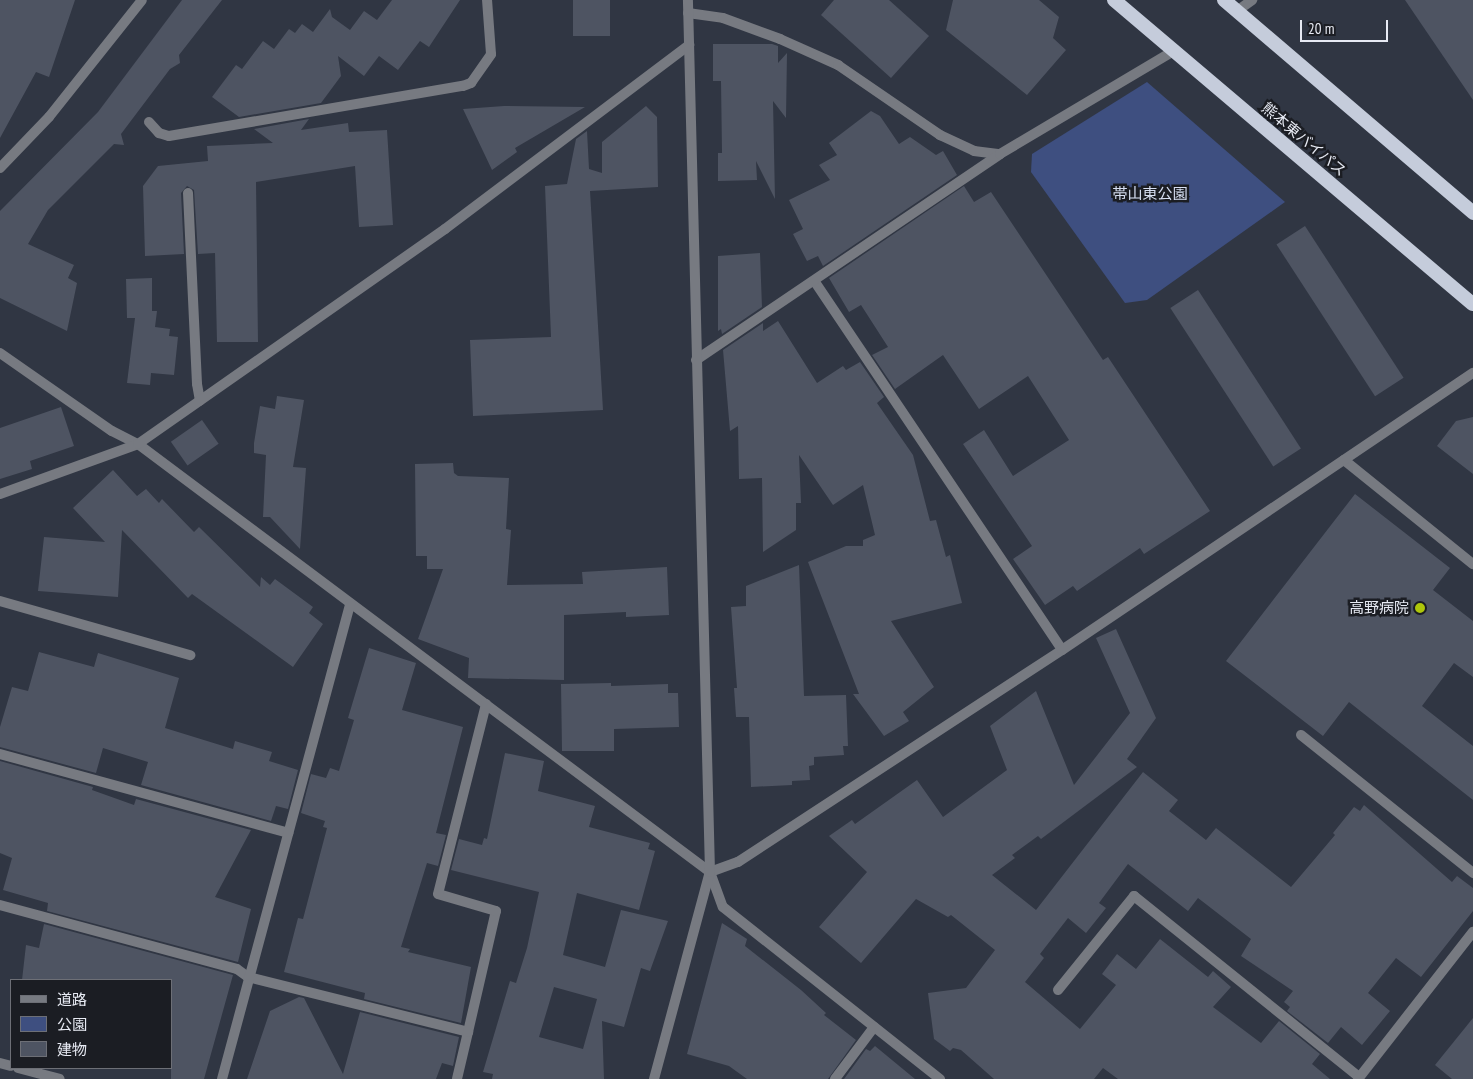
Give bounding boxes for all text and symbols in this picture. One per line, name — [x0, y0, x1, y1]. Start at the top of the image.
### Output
scale bar — [1303, 10, 1390, 42]
text: 20 m — [1308, 19, 1334, 38]
street label: 熊本東バイパス — [1258, 98, 1350, 180]
park label: 帯山東公園 — [1113, 185, 1187, 203]
place label: 高野病院 — [1349, 599, 1409, 617]
marker: 高野病院 — [1413, 601, 1427, 615]
legend — [10, 979, 172, 1069]
text: 道路 — [57, 990, 87, 1009]
text: 公園 — [57, 1015, 87, 1034]
text: 建物 — [57, 1040, 87, 1059]

